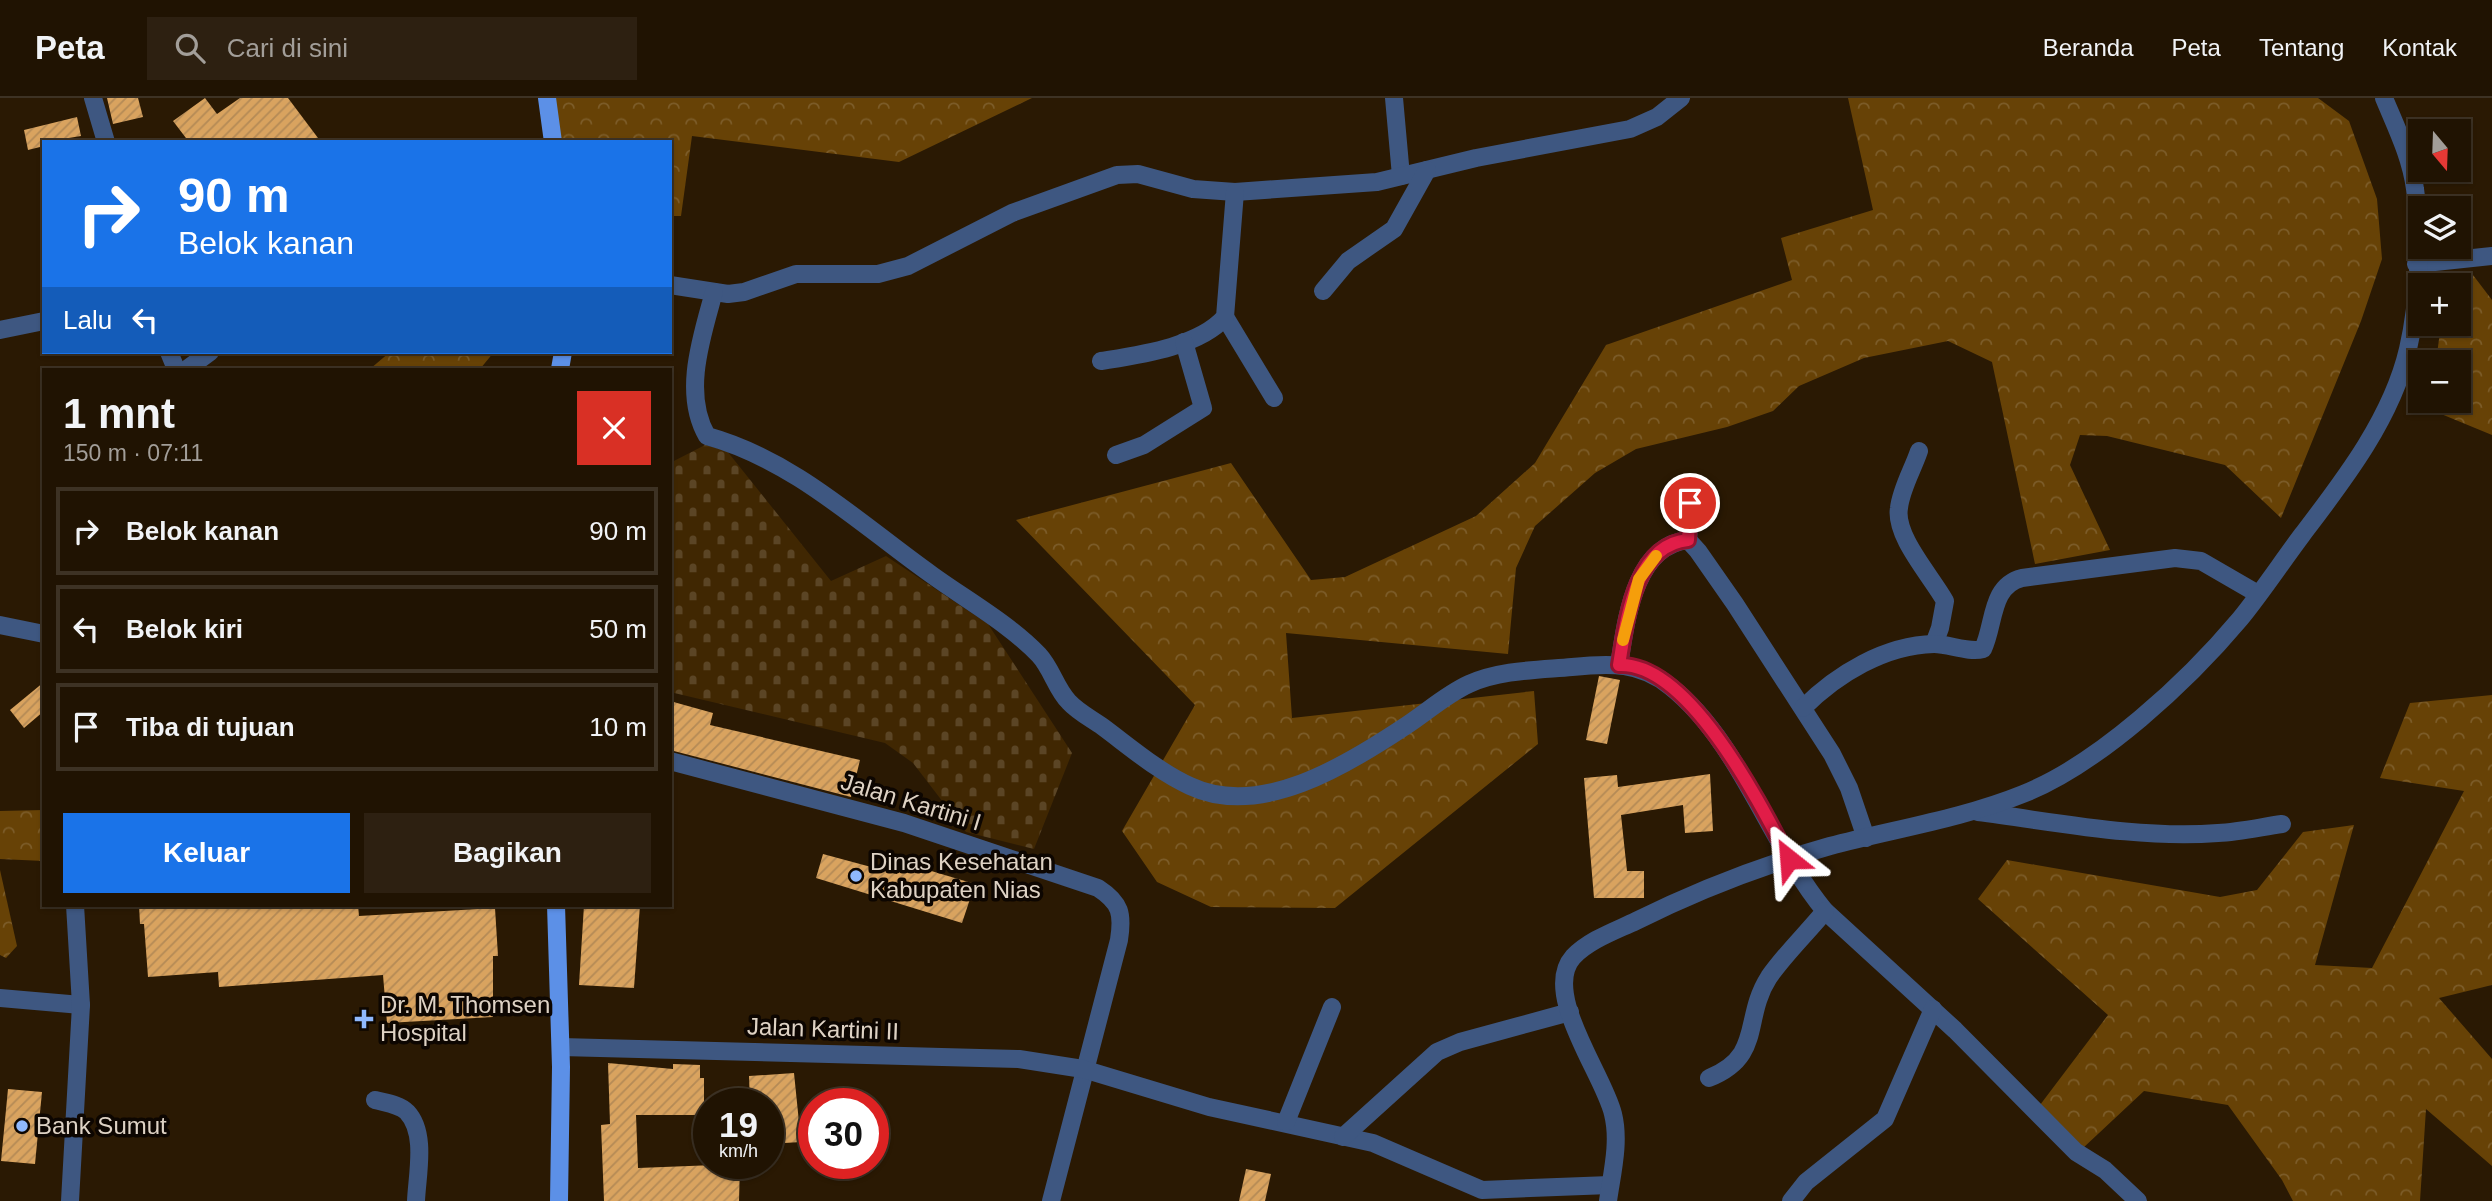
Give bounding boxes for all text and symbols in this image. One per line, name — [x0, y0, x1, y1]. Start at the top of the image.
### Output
search box — [147, 17, 637, 80]
text: Peta — [35, 29, 105, 66]
icon: search — [171, 29, 209, 67]
text: Cari di sini — [227, 33, 348, 63]
text: Beranda — [2043, 34, 2134, 61]
text: Peta — [2172, 34, 2221, 61]
text: Tentang — [2259, 34, 2344, 61]
text: Kontak — [2382, 34, 2457, 61]
north arrow — [2408, 119, 2471, 182]
map controls — [2408, 119, 2471, 413]
icon: right — [63, 168, 154, 259]
text: 90 m — [178, 168, 290, 222]
button: layers — [2408, 196, 2471, 259]
text: Belok kanan — [178, 225, 354, 261]
button: + — [2408, 273, 2471, 336]
icon: left — [126, 301, 164, 339]
text: Lalu — [63, 305, 112, 335]
button: − — [2408, 350, 2471, 413]
text: 1 mnt — [63, 390, 175, 437]
button: close — [577, 391, 651, 465]
text: 150 m · 07:11 — [63, 440, 203, 466]
pin — [1660, 473, 1720, 533]
icon: arrive — [1671, 484, 1709, 522]
icon: right — [67, 512, 105, 550]
text: Belok kanan — [126, 516, 279, 546]
text: 90 m — [589, 516, 647, 546]
icon: left — [67, 610, 105, 648]
text: Belok kiri — [126, 614, 243, 644]
text: 50 m — [589, 614, 647, 644]
icon: arrive — [67, 708, 105, 746]
text: Tiba di tujuan — [126, 712, 295, 742]
text: 10 m — [589, 712, 647, 742]
street label: Jalan Kartini I — [838, 767, 985, 836]
button: Keluar — [63, 813, 350, 893]
button: Bagikan — [364, 813, 651, 893]
position arrow — [1752, 822, 1826, 896]
place label: Dinas Kesehatan Kabupaten Nias — [870, 848, 1053, 903]
marker: Dinas Kesehatan Kabupaten Nias — [848, 868, 864, 884]
place label: Dr. M. Thomsen Hospital — [380, 991, 550, 1046]
marker: Dr. M. Thomsen Hospital — [354, 1009, 374, 1029]
street label: Jalan Kartini II — [747, 1012, 899, 1045]
speed limit sign: 30 — [798, 1088, 889, 1179]
text: 19 — [719, 1105, 758, 1144]
place label: Bank Sumut — [36, 1112, 167, 1139]
marker: Bank Sumut — [14, 1118, 30, 1134]
text: km/h — [719, 1141, 758, 1161]

